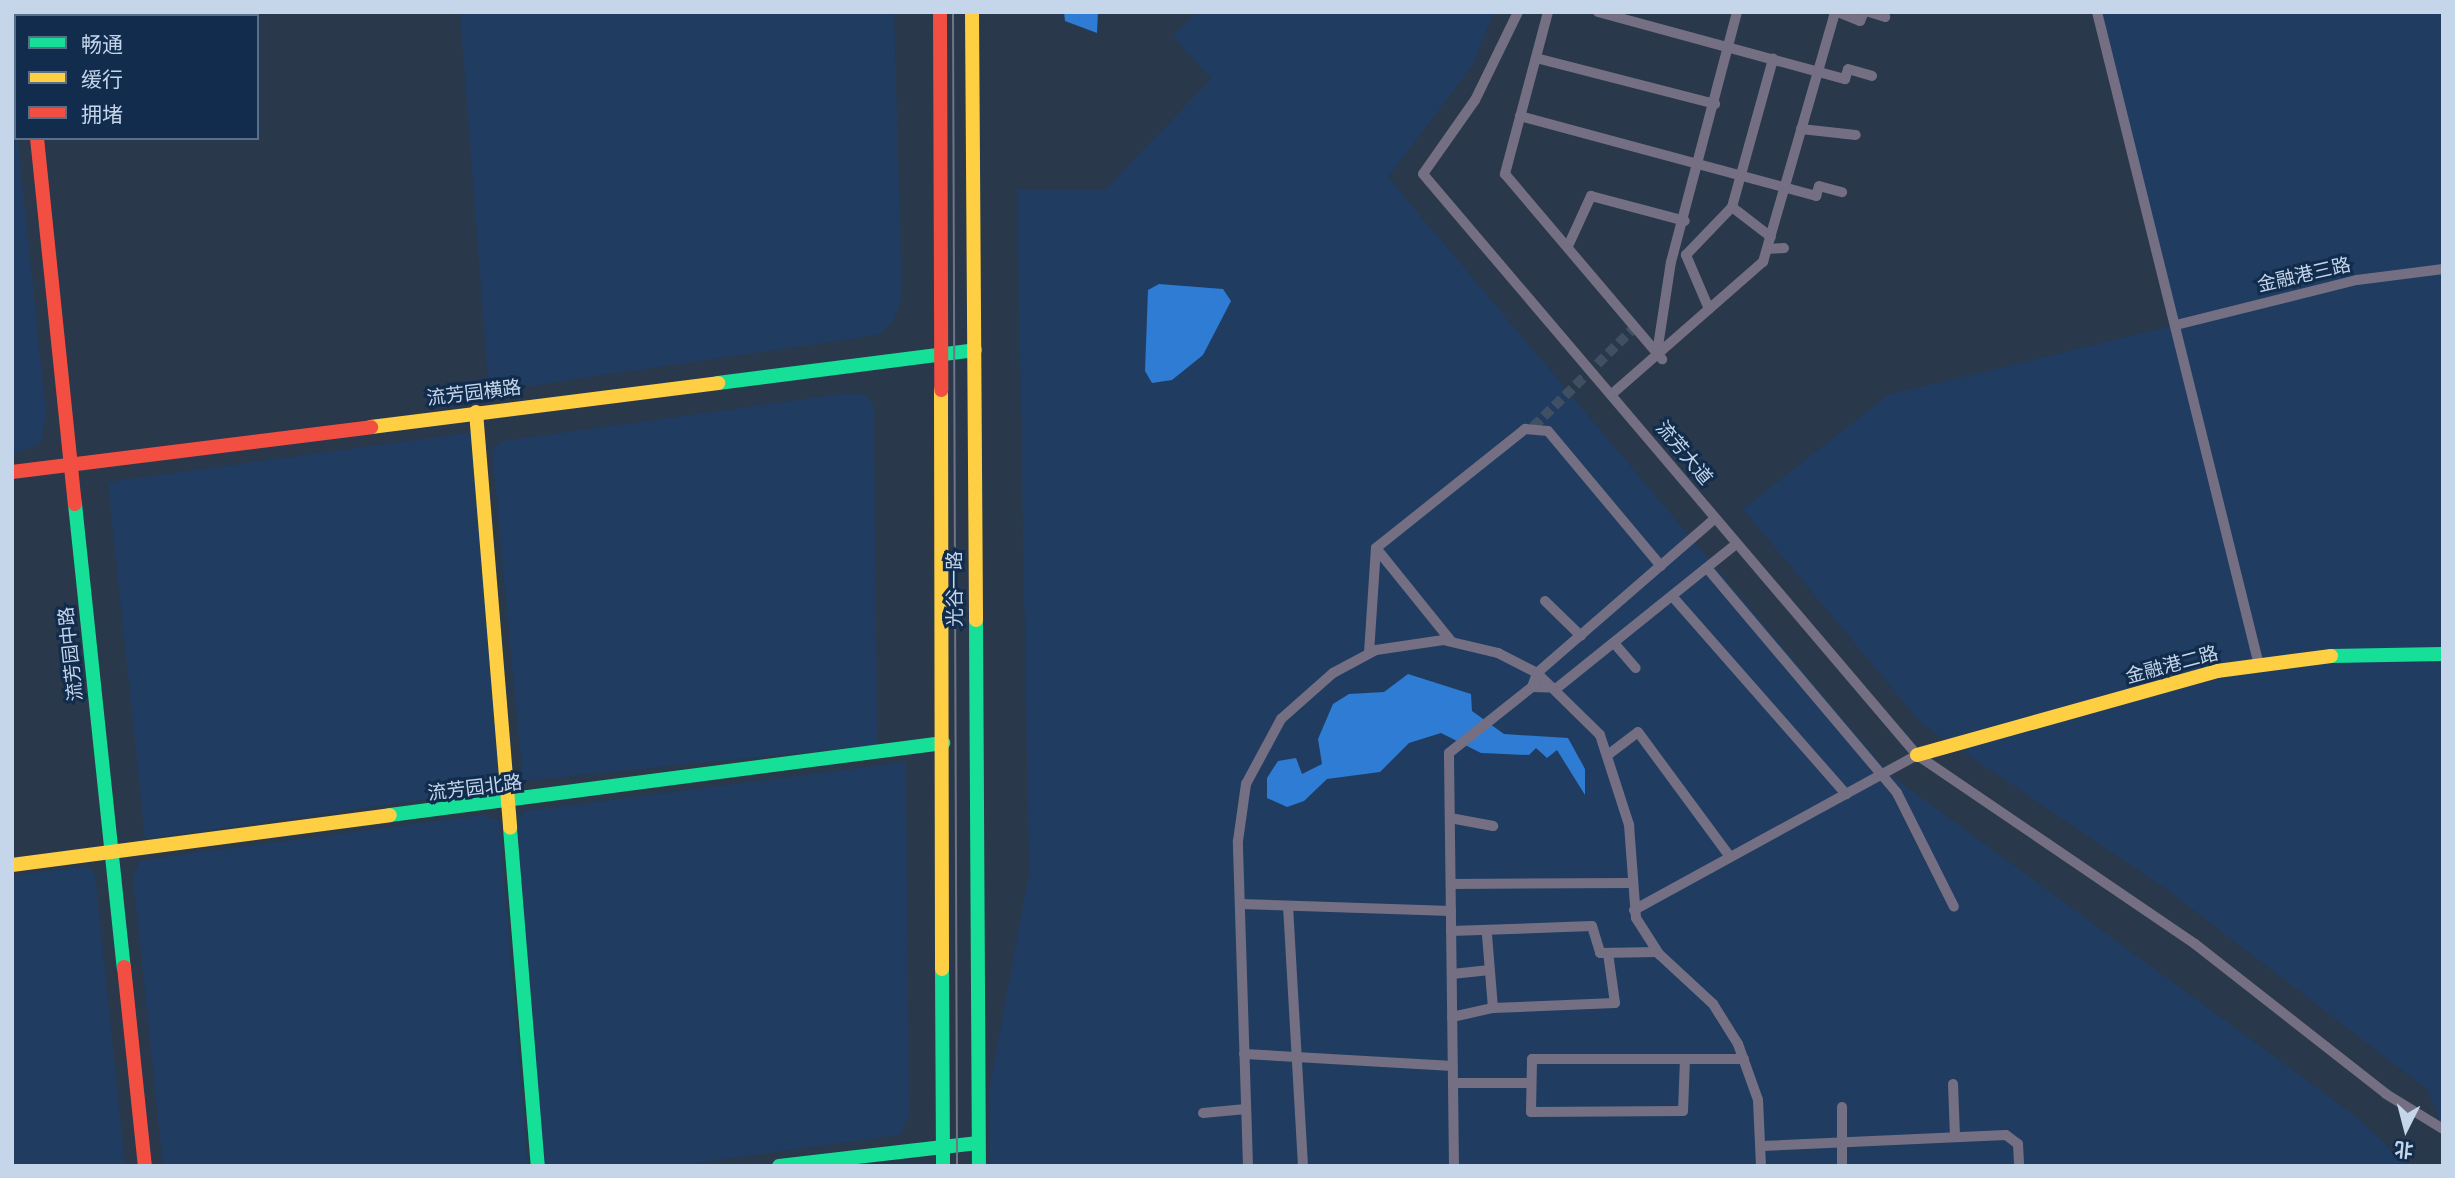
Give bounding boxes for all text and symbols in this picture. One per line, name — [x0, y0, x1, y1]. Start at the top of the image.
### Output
legend — [14, 14, 259, 140]
text: 畅通 — [81, 31, 123, 58]
text: 缓行 — [81, 66, 123, 93]
text: 拥堵 — [81, 101, 123, 128]
street label: 金融港三路 — [2255, 253, 2353, 297]
street label: 流芳园横路 — [425, 376, 523, 410]
street label: 流芳大道 — [1651, 417, 1717, 489]
street label: 光谷一路 — [944, 551, 966, 627]
street label: 流芳园中路 — [55, 606, 87, 702]
street label: 金融港二路 — [2123, 642, 2221, 688]
street label: 流芳园北路 — [426, 771, 524, 805]
north arrow — [2371, 1094, 2441, 1164]
text: 北 — [2393, 1137, 2415, 1163]

